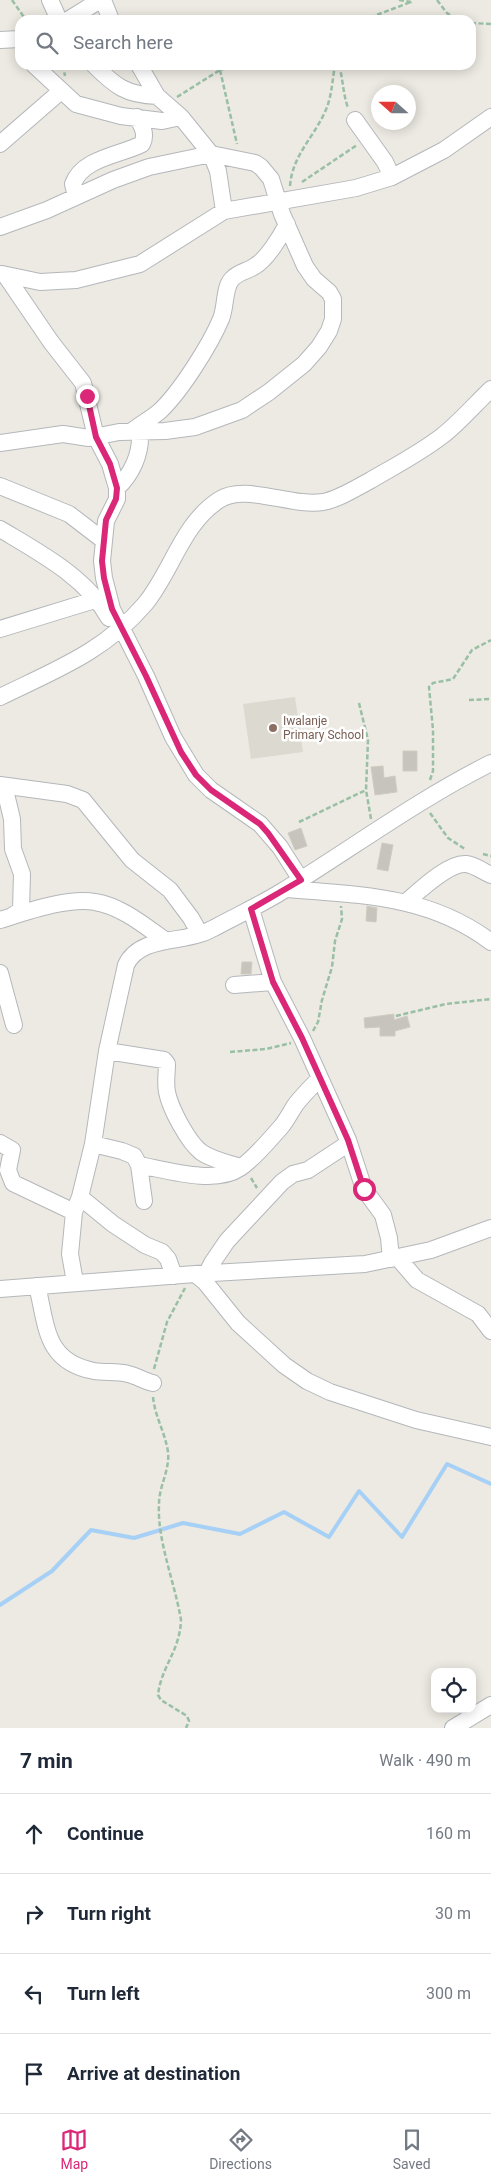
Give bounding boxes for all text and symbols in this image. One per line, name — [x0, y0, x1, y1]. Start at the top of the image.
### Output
search box — [15, 15, 476, 70]
icon: search — [33, 29, 61, 57]
text: Search here — [73, 31, 173, 54]
north arrow — [371, 85, 416, 130]
route end — [76, 385, 99, 408]
place label: Iwalanje Primary School — [283, 714, 364, 742]
marker: Iwalanje Primary School — [267, 722, 279, 734]
route start — [353, 1178, 376, 1201]
map controls — [431, 1668, 476, 1713]
button: locate — [431, 1668, 476, 1713]
text: 7 min — [20, 1749, 73, 1773]
text: Walk · 490 m — [379, 1751, 471, 1770]
icon: ahead — [20, 1820, 48, 1848]
text: Continue — [67, 1822, 144, 1845]
text: 160 m — [426, 1824, 471, 1843]
icon: right — [20, 1900, 48, 1928]
text: Turn right — [67, 1902, 151, 1925]
text: 30 m — [435, 1904, 471, 1923]
icon: left — [20, 1980, 48, 2008]
text: Turn left — [67, 1982, 140, 2005]
text: 300 m — [426, 1984, 471, 2003]
icon: arrive — [20, 2060, 48, 2088]
text: Arrive at destination — [67, 2062, 240, 2085]
tab: Map — [60, 2126, 88, 2172]
tab: Directions — [209, 2126, 272, 2172]
tab: Saved — [393, 2126, 431, 2172]

